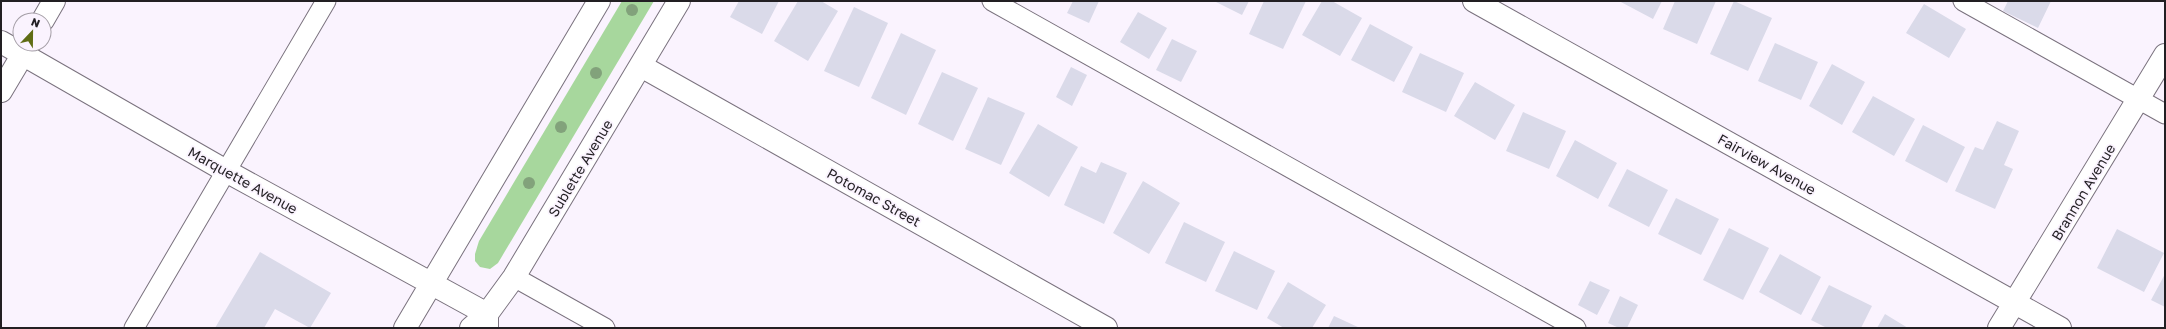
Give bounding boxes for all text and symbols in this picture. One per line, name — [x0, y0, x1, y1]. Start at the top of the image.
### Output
north arrow — [12, 12, 52, 52]
text: N — [30, 15, 42, 30]
street label: Sublette Avenue — [544, 116, 616, 220]
street label: Fairview Avenue — [1715, 130, 1819, 198]
street label: Brannon Avenue — [2047, 141, 2119, 243]
street label: Marquette Avenue — [185, 143, 301, 217]
street label: Potomac Street — [824, 164, 924, 230]

